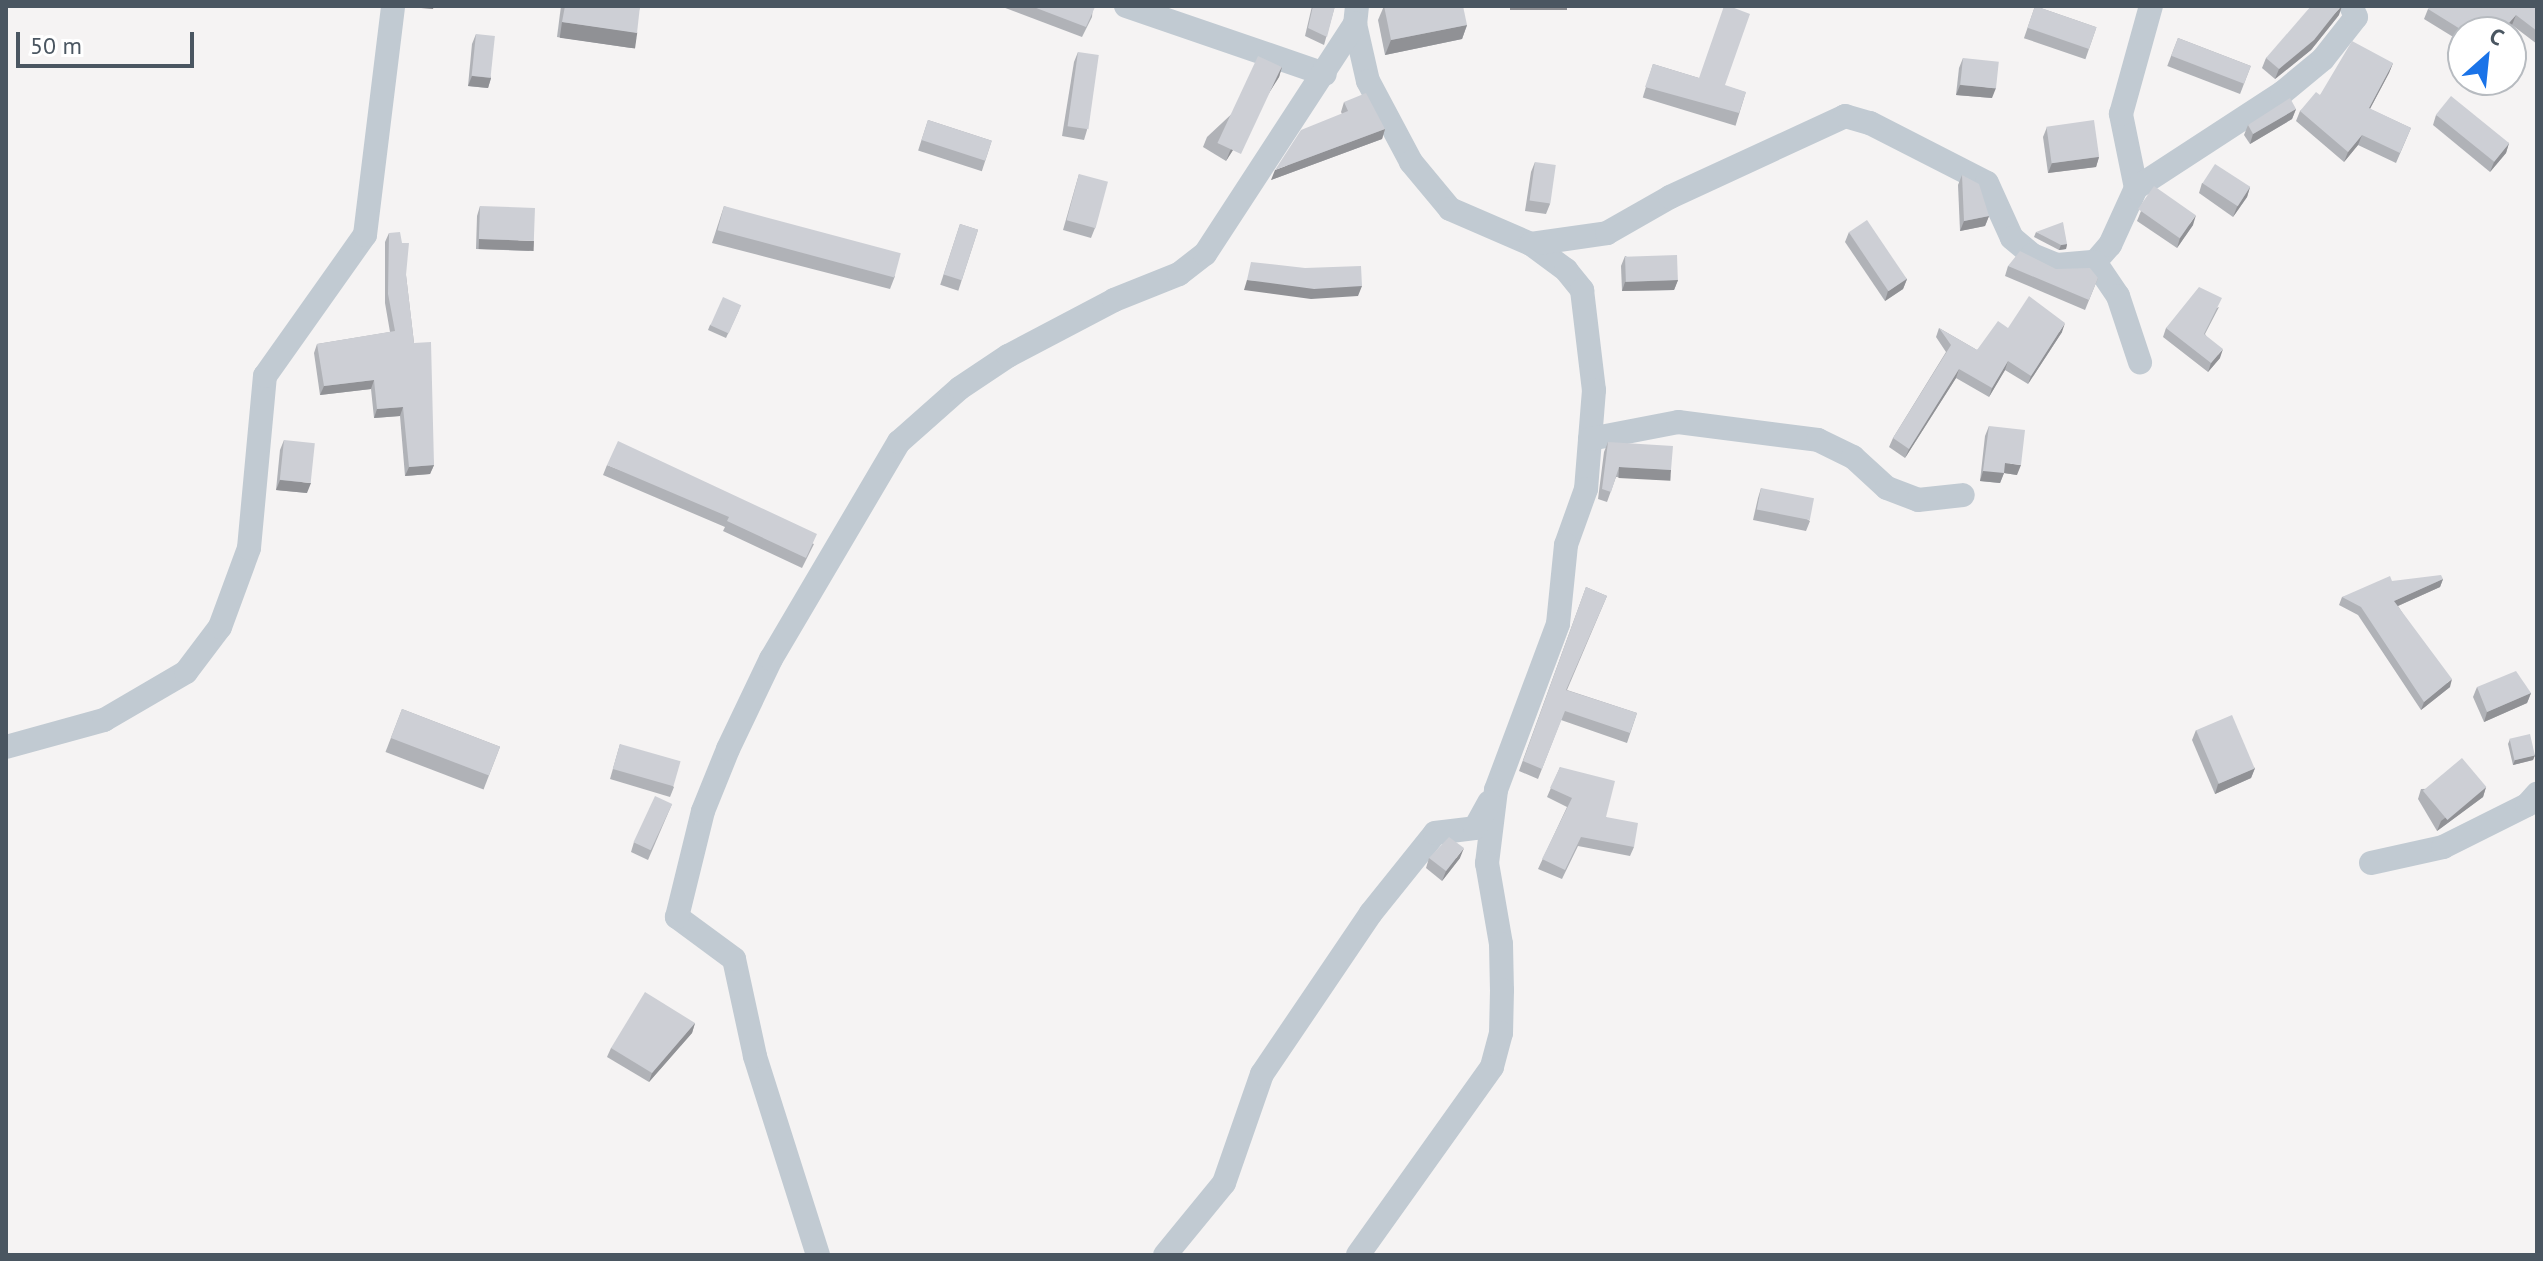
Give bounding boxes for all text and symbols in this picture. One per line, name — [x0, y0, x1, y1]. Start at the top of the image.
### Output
scale bar — [20, 16, 198, 66]
north arrow — [2447, 16, 2527, 96]
text: С — [2485, 21, 2509, 52]
text: 50 m — [30, 30, 82, 61]

